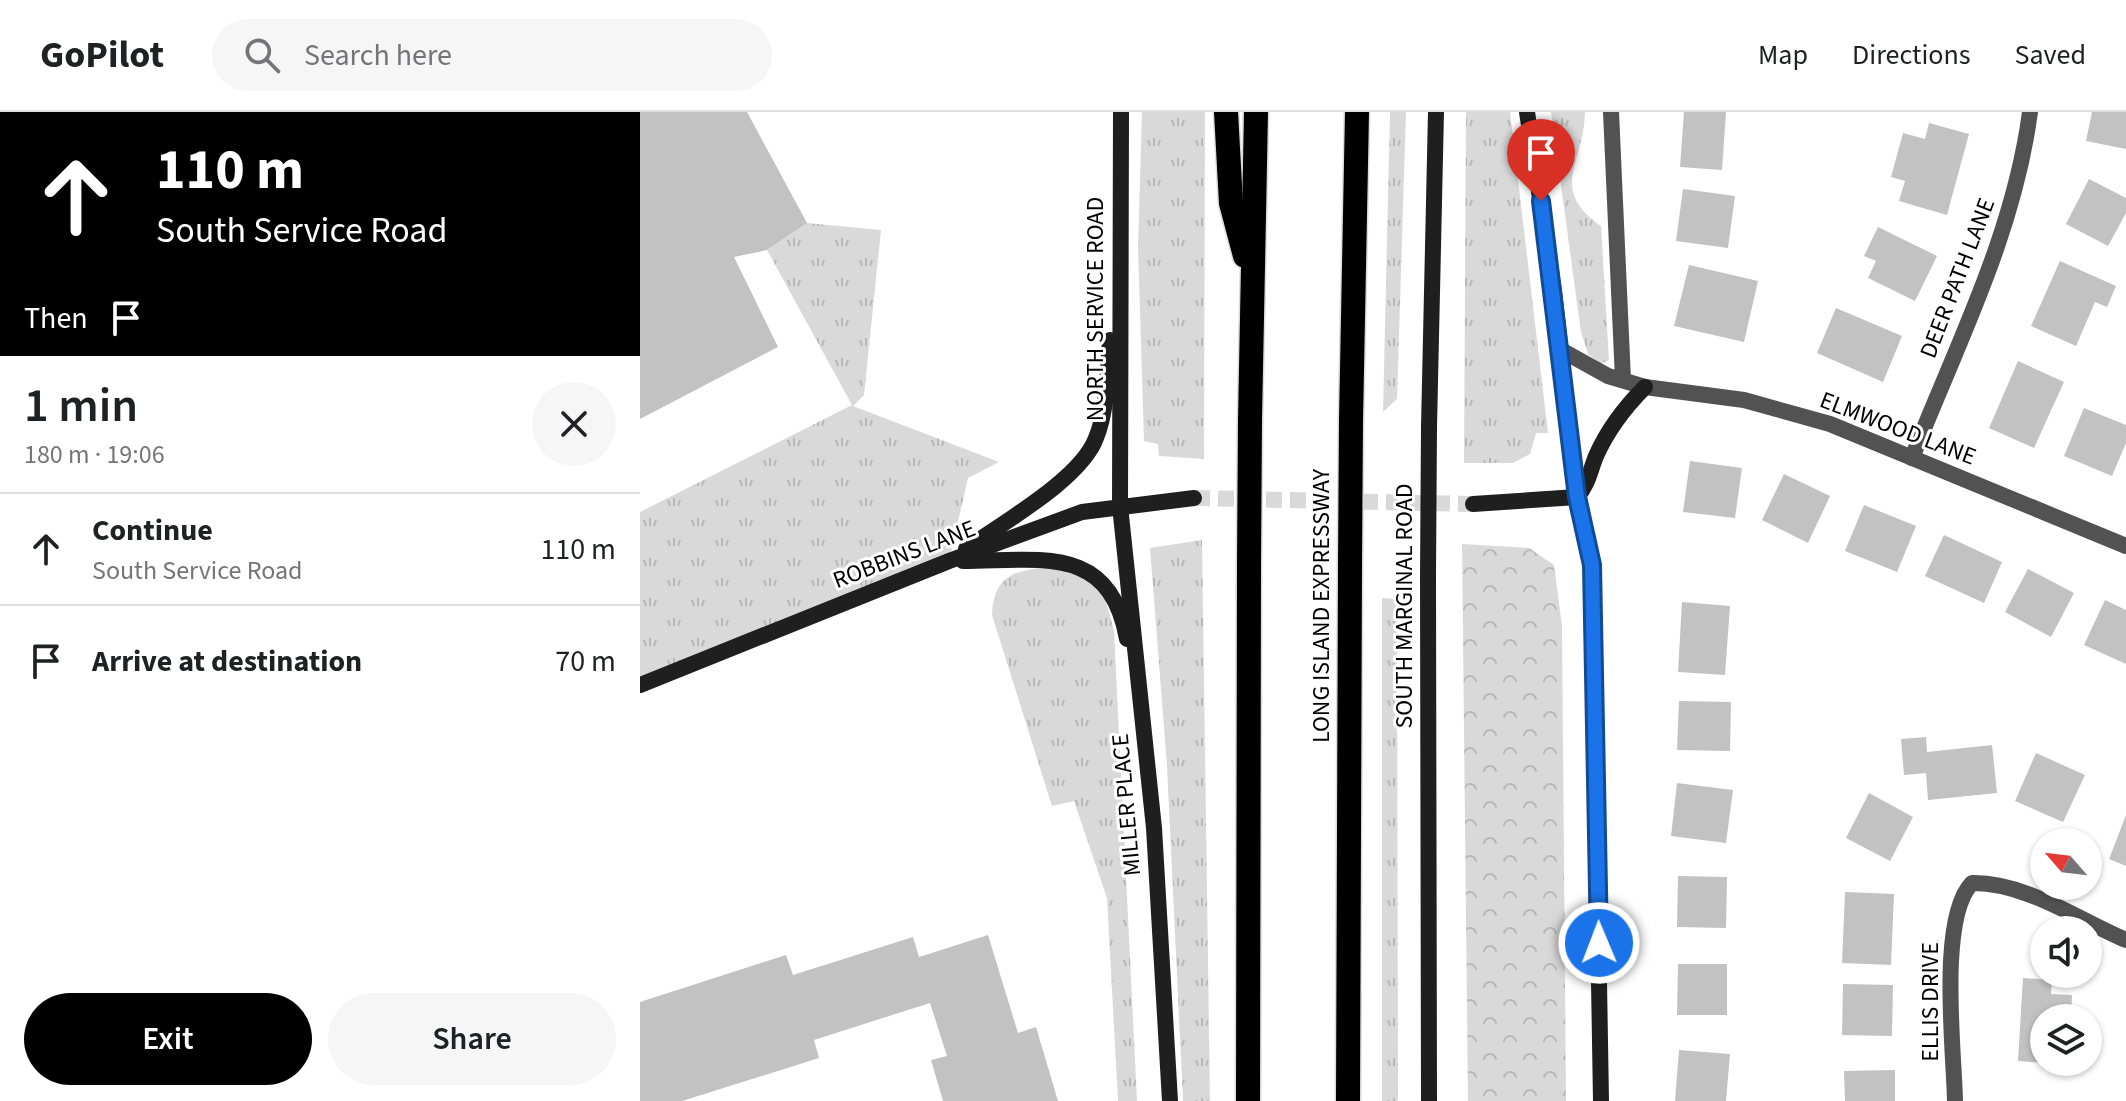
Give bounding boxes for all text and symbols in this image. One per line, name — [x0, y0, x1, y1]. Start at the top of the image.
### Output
search box — [212, 19, 772, 91]
text: GoPilot — [40, 28, 164, 82]
icon: search — [240, 33, 284, 77]
text: Search here — [304, 34, 452, 77]
text: Map — [1758, 35, 1808, 75]
text: Directions — [1852, 35, 1971, 75]
text: Saved — [2015, 35, 2086, 75]
pin — [1507, 119, 1575, 201]
text: 110 m — [156, 131, 304, 210]
icon: arrive — [1519, 131, 1563, 175]
icon: ahead — [24, 144, 128, 248]
street label: DEER PATH LANE — [1911, 193, 2004, 363]
street label: NORTH SERVICE ROAD — [1078, 197, 1113, 421]
text: South Service Road — [156, 205, 447, 256]
icon: arrive — [104, 296, 148, 340]
text: Then — [24, 297, 88, 340]
text: 1 min — [24, 372, 138, 440]
button: close — [532, 382, 616, 466]
street label: ELMWOOD LANE — [1815, 383, 1981, 474]
text: 180 m · 19:06 — [24, 436, 165, 473]
street label: LONG ISLAND EXPRESSWAY — [1304, 468, 1339, 743]
street label: SOUTH MARGINAL ROAD — [1387, 484, 1422, 728]
text: Continue — [92, 509, 213, 552]
street label: ROBBINS LANE — [828, 511, 981, 598]
icon: ahead — [24, 527, 68, 571]
text: 110 m — [540, 528, 616, 571]
text: South Service Road — [92, 552, 302, 589]
icon: arrive — [24, 639, 68, 683]
text: Arrive at destination — [92, 640, 362, 683]
text: 70 m — [555, 640, 616, 683]
street label: MILLER PLACE — [1103, 732, 1150, 878]
north arrow — [2030, 828, 2102, 900]
map controls — [2030, 828, 2102, 1076]
position arrow — [1557, 901, 1641, 985]
button: sound — [2030, 916, 2102, 988]
street label: ELLIS DRIVE — [1913, 942, 1948, 1062]
button: Exit — [24, 993, 312, 1085]
button: Share — [328, 993, 616, 1085]
button: layers — [2030, 1004, 2102, 1076]

